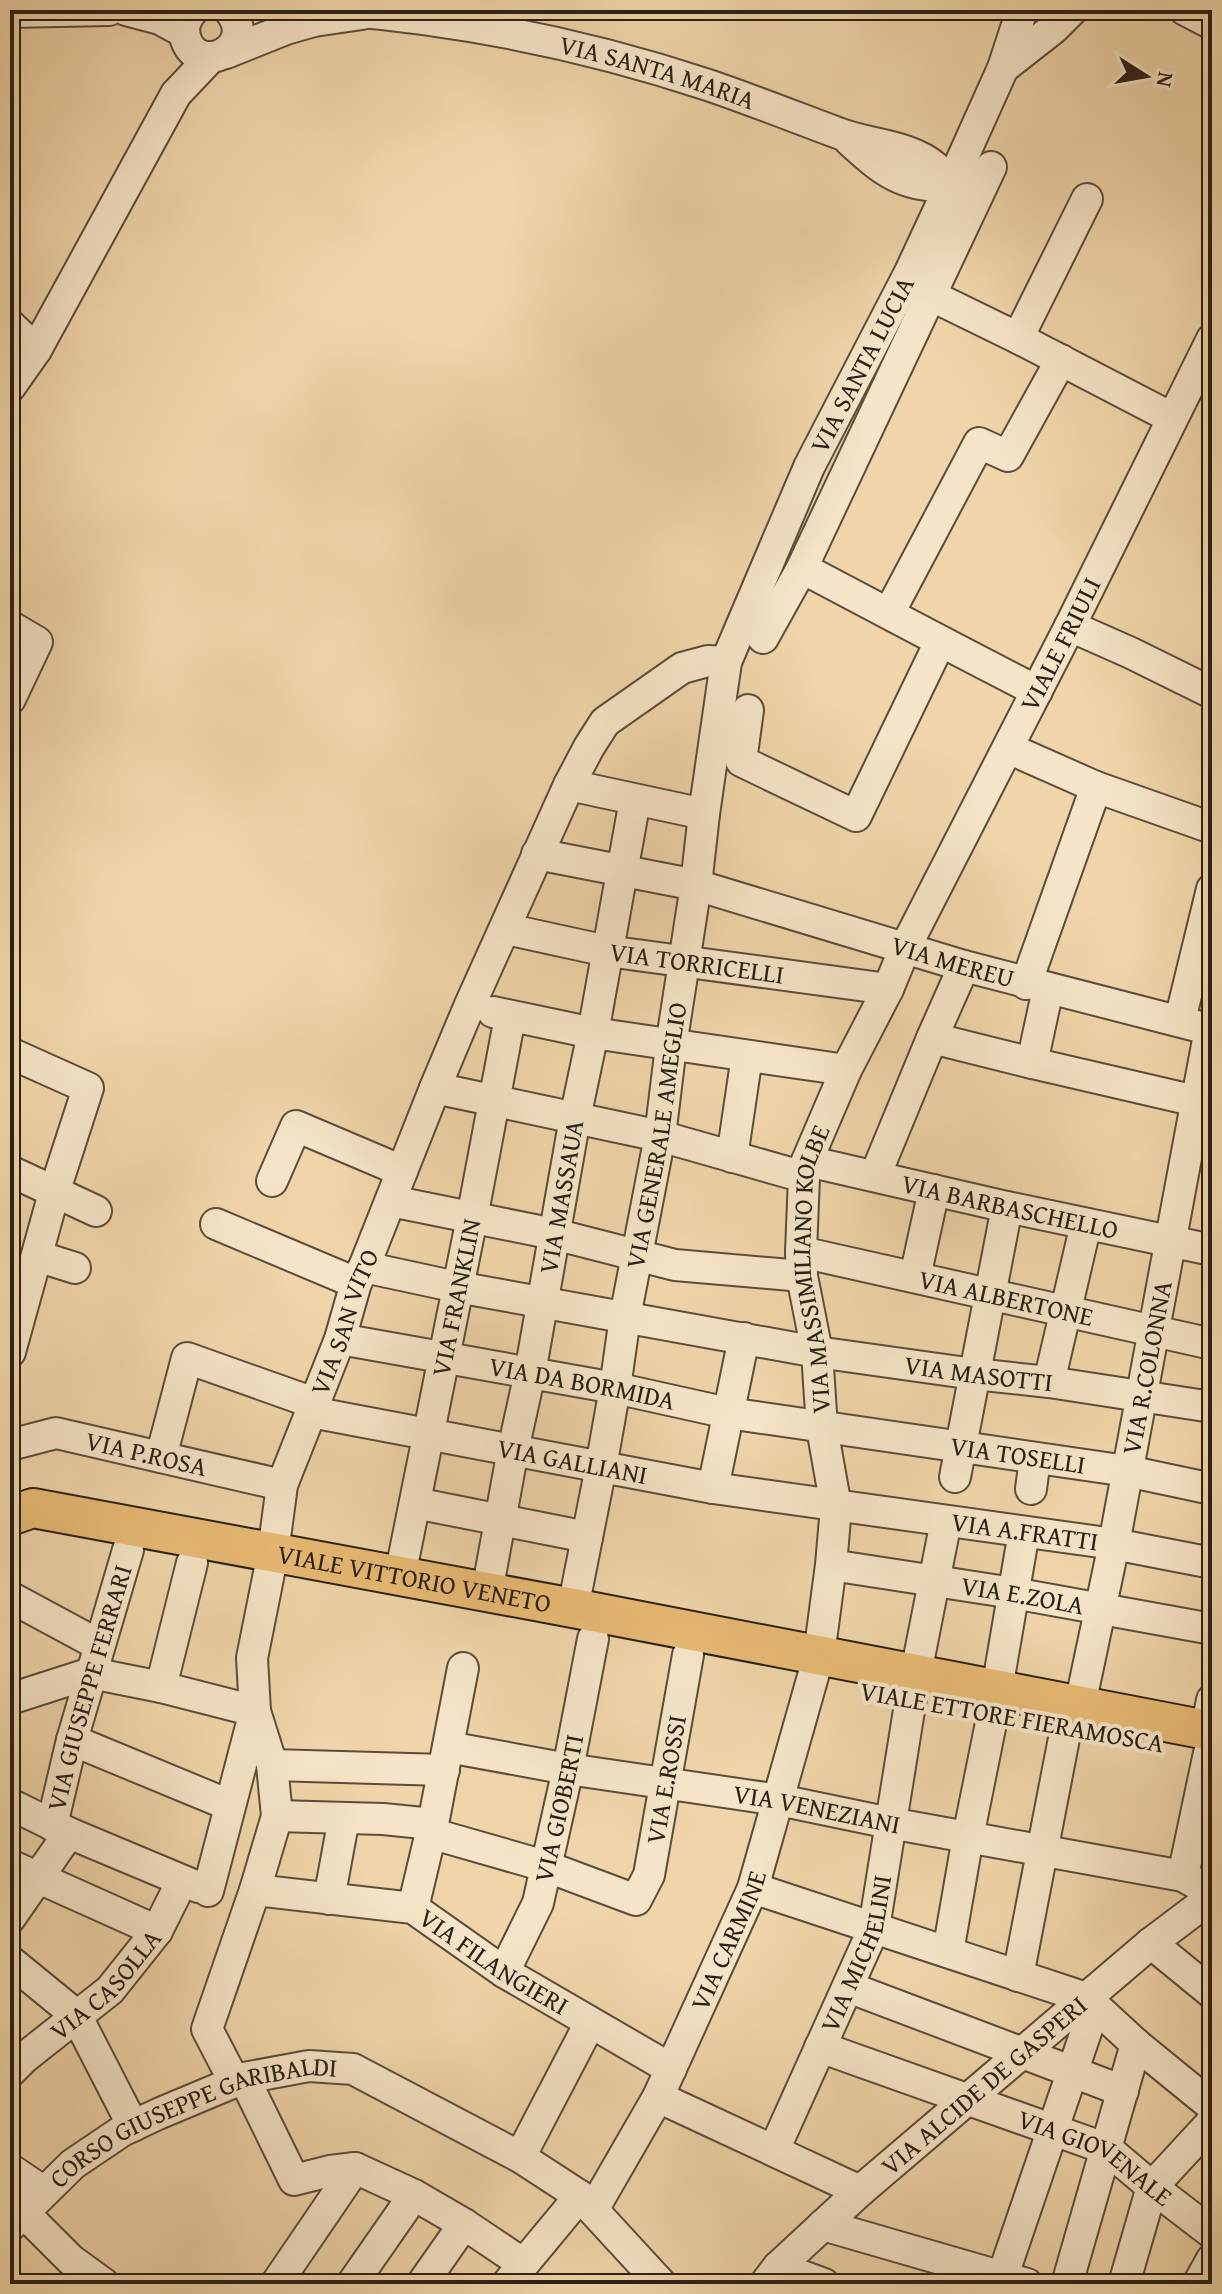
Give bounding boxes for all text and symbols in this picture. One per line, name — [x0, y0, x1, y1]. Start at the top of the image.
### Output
street label: VIA SANTA MARIA — [556, 24, 761, 119]
north arrow — [1106, 36, 1186, 116]
text: N — [1148, 70, 1183, 90]
street label: VIA SANTA LUCIA — [800, 269, 924, 460]
street label: VIALE FRIULI — [1010, 570, 1110, 718]
street label: VIA MEREU — [887, 925, 1019, 997]
street label: VIA TORRICELLI — [607, 932, 786, 994]
street label: VIA GENERALE AMEGLIO — [615, 999, 697, 1272]
street label: VIA MASSAUA — [528, 1117, 593, 1277]
street label: VIA MASSIMILIANO KOLBE — [781, 1118, 840, 1415]
street label: VIA BARBASCHELLO — [898, 1163, 1122, 1249]
street label: VIA FRANKLIN — [421, 1215, 490, 1380]
street label: VIA SAN VITO — [300, 1243, 388, 1401]
street label: VIA ALBERTONE — [915, 1259, 1097, 1336]
street label: VIA R.COLONNA — [1111, 1277, 1182, 1458]
street label: VIA MASOTTI — [902, 1344, 1055, 1401]
street label: VIA DA BORMIDA — [486, 1346, 679, 1420]
street label: VIA P.ROSA — [82, 1420, 211, 1486]
street label: VIA TOSELLI — [948, 1426, 1088, 1484]
street label: VIA GALLIANI — [494, 1428, 651, 1494]
street label: VIA A.FRATTI — [949, 1502, 1101, 1561]
street label: VIALE VITTORIO VENETO — [274, 1534, 554, 1623]
street label: VIA GIUSEPPE FERRARI — [36, 1560, 142, 1815]
street label: VIA E.ZOLA — [959, 1565, 1088, 1625]
street label: VIALE ETTORE FIERAMOSCA — [857, 1671, 1167, 1762]
street label: VIA E.ROSSI — [635, 1712, 696, 1847]
street label: VIA GIOBERTI — [523, 1731, 593, 1886]
street label: VIA VENEZIANI — [731, 1774, 904, 1843]
street label: VIA CARMINE — [680, 1866, 776, 2017]
street label: VIA MICHELINI — [810, 1872, 901, 2038]
street label: VIA FILANGIERI — [411, 1898, 576, 2024]
street label: VIA CASOLLA — [41, 1920, 171, 2050]
street label: VIA ALCIDE DE GASPERI — [872, 1986, 1095, 2184]
street label: CORSO GIUSEPPE GARIBALDI — [40, 2045, 338, 2197]
street label: VIA GIOVENALE — [1013, 2099, 1181, 2215]

